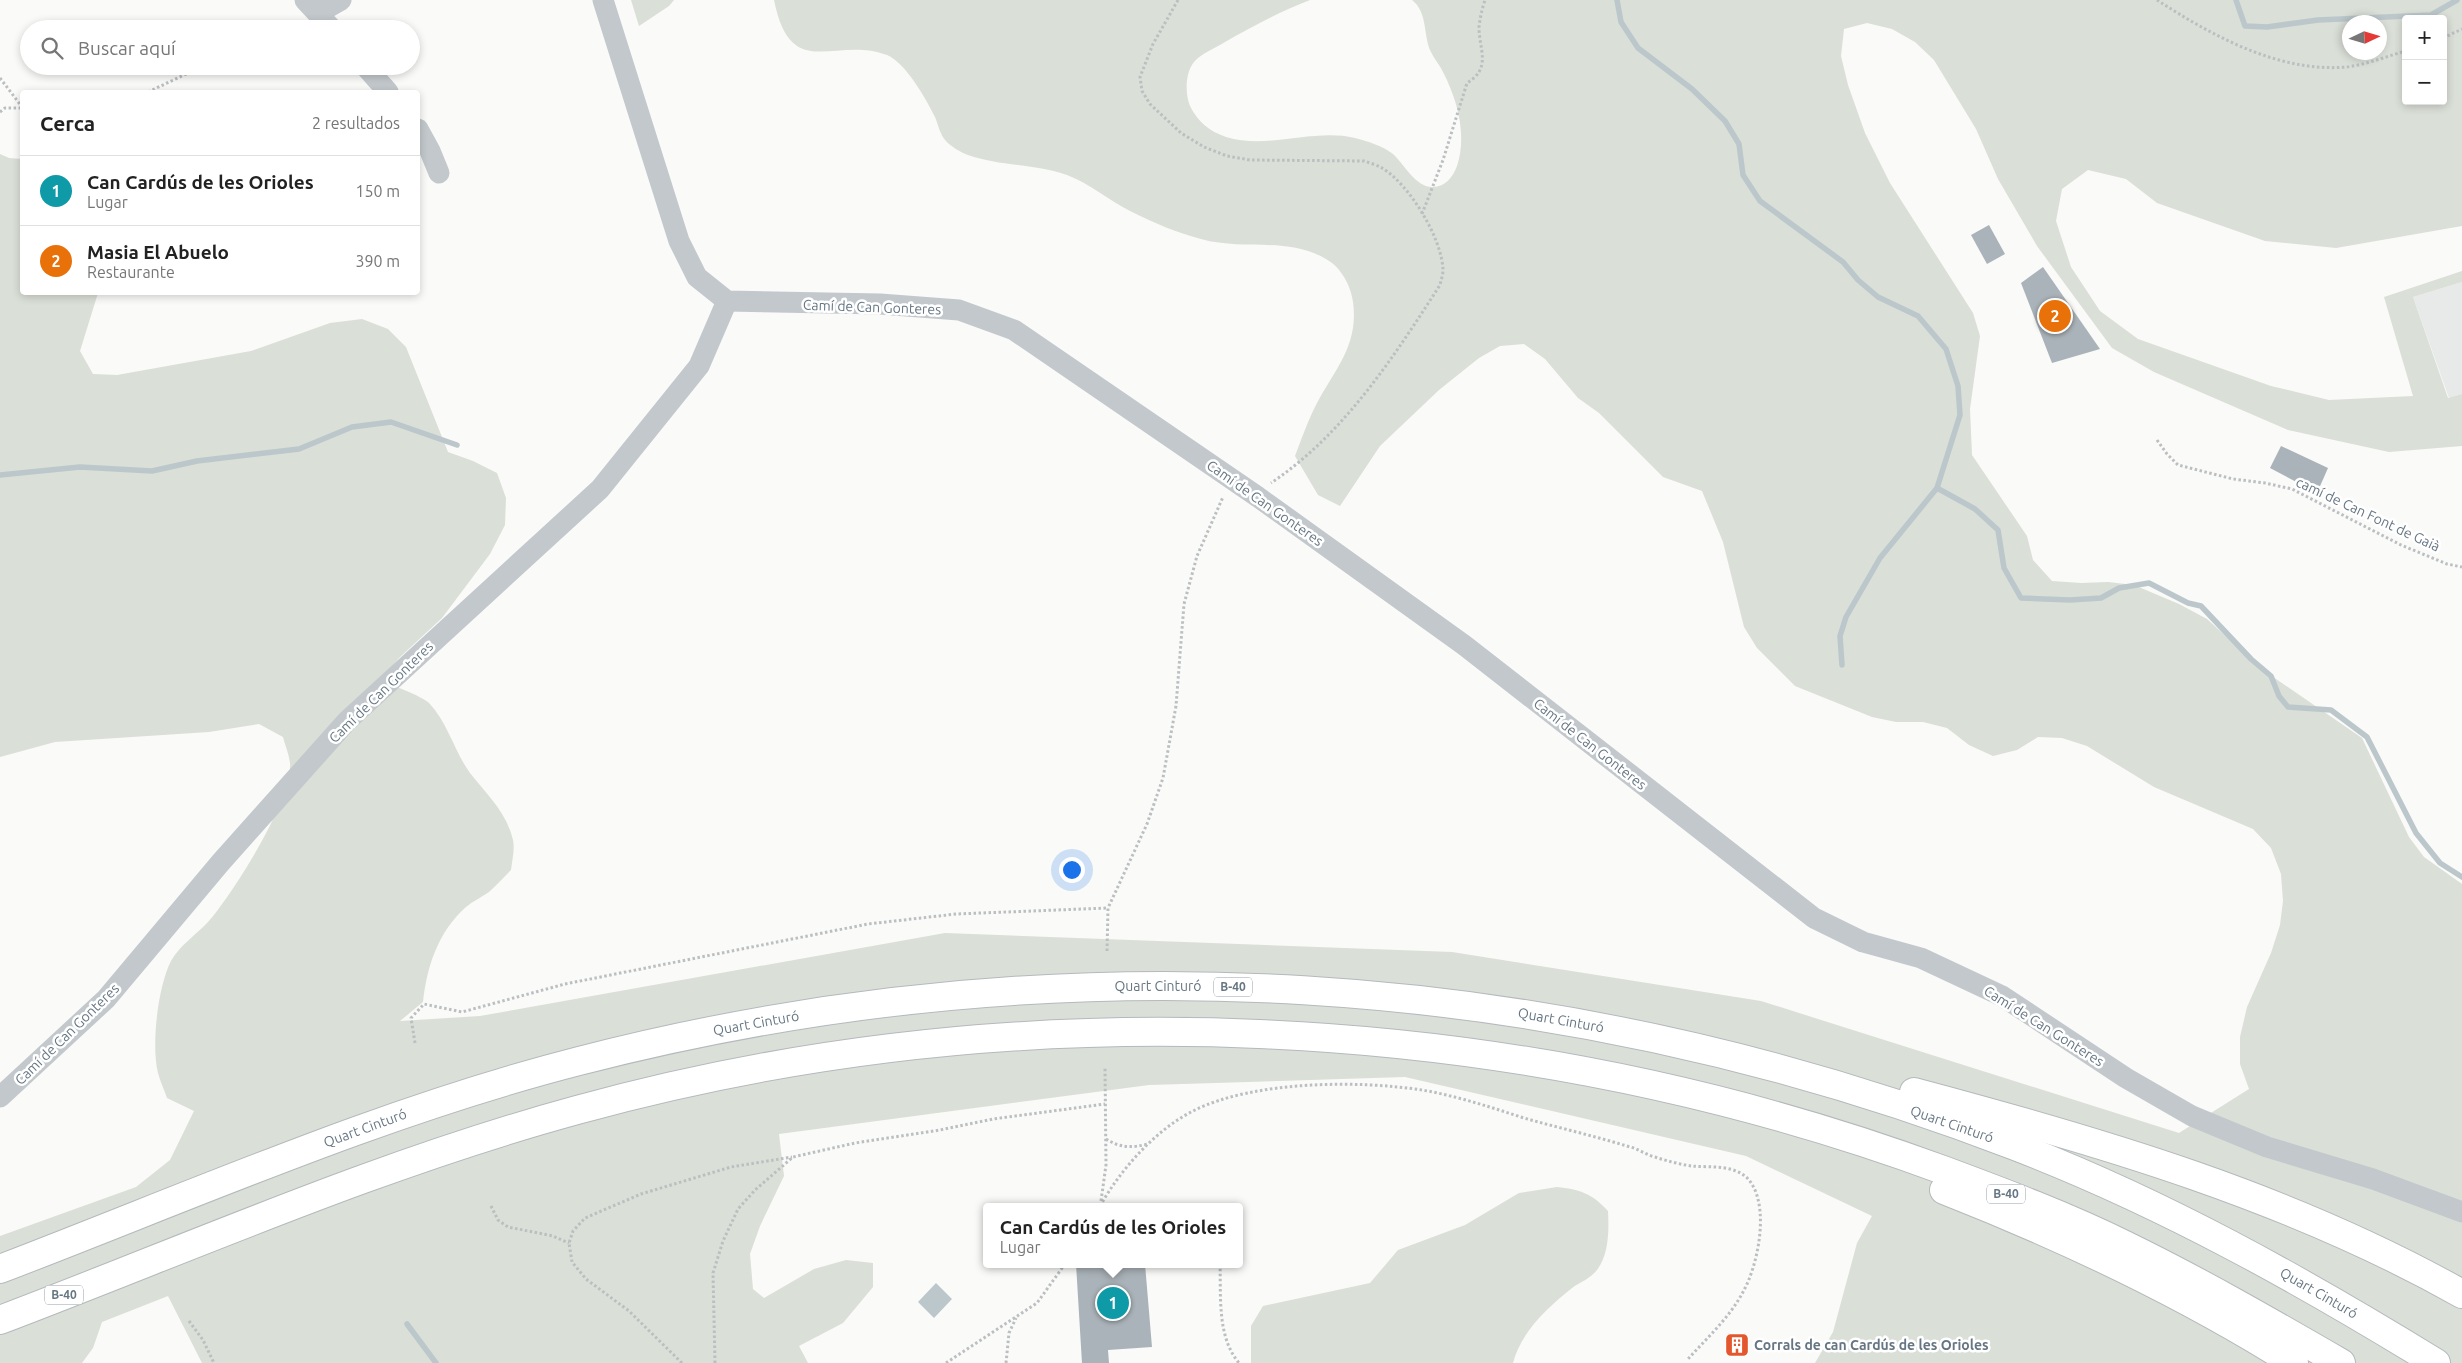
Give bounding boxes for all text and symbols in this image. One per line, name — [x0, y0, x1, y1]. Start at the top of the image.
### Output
north arrow — [2342, 15, 2387, 60]
map controls — [2402, 15, 2447, 105]
button: + — [2402, 15, 2447, 60]
search box — [20, 20, 420, 75]
icon: search — [38, 34, 66, 62]
text: Buscar aquí — [78, 37, 176, 59]
button: − — [2402, 60, 2447, 105]
text: Cerca — [40, 111, 95, 135]
text: 2 resultados — [312, 114, 400, 132]
text: Can Cardús de les Orioles — [87, 171, 314, 193]
text: 1 — [51, 182, 61, 200]
text: 150 m — [355, 182, 400, 200]
text: Lugar — [87, 193, 128, 211]
text: Masia El Abuelo — [87, 241, 229, 263]
text: 2 — [51, 252, 61, 270]
text: 390 m — [355, 252, 400, 270]
text: Restaurante — [87, 263, 175, 281]
street label: Camí de Can Gonteres — [803, 297, 941, 317]
pin: 2 — [2039, 297, 2071, 335]
street label: Camí de Can Gonteres — [1204, 457, 1326, 549]
street label: camí de Can Font de Gaià — [2294, 474, 2442, 554]
street label: Camí de Can Gonteres — [326, 638, 436, 746]
street label: Camí de Can Gonteres — [1531, 695, 1649, 793]
your location — [1059, 857, 1085, 883]
street label: Quart Cinturó — [1114, 978, 1202, 994]
road number: B-40 — [1214, 978, 1252, 996]
street label: Camí de Can Gonteres — [12, 980, 122, 1088]
street label: Camí de Can Gonteres — [1981, 983, 2107, 1069]
street label: Quart Cinturó — [1517, 1005, 1605, 1035]
street label: Quart Cinturó — [712, 1008, 800, 1038]
street label: Quart Cinturó — [1908, 1102, 1996, 1146]
street label: Quart Cinturó — [321, 1106, 409, 1150]
road number: B-40 — [1987, 1184, 2025, 1204]
popup — [983, 1203, 1243, 1268]
text: Can Cardús de les Orioles — [1000, 1216, 1226, 1238]
text: Lugar — [1000, 1238, 1040, 1256]
street label: Quart Cinturó — [2277, 1264, 2361, 1322]
pin: 1 — [1097, 1284, 1129, 1322]
road number: B-40 — [45, 1286, 83, 1304]
building icon: Corrals de can Cardús de les Orioles — [1724, 1332, 1750, 1358]
place label: Corrals de can Cardús de les Orioles — [1754, 1337, 1989, 1353]

